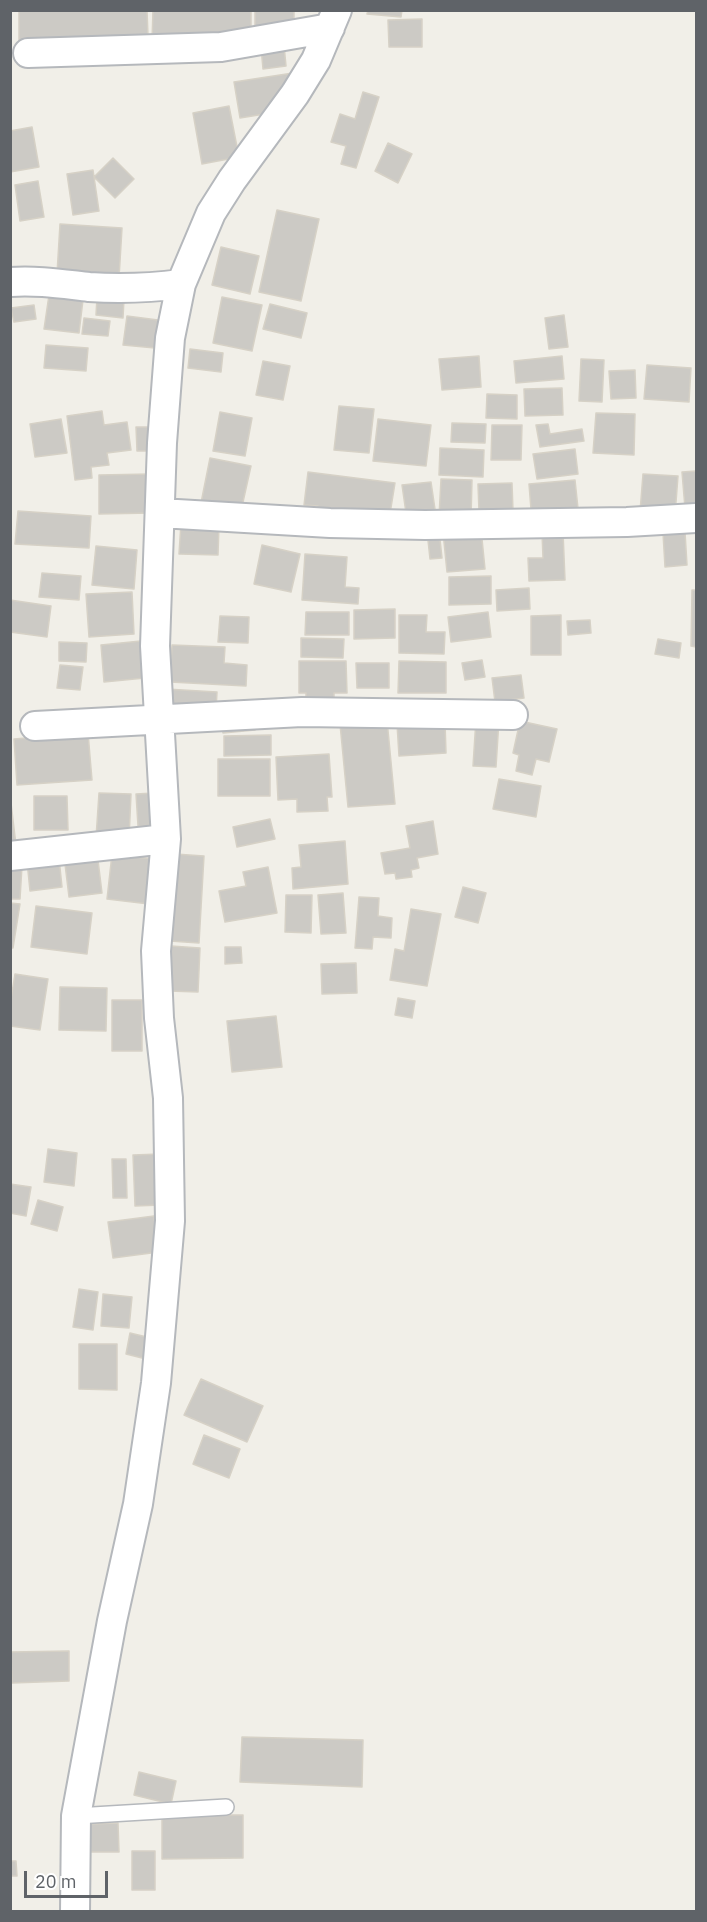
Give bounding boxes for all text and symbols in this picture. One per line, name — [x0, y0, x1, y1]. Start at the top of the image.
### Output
scale bar — [27, 1859, 111, 1897]
text: 20 m — [35, 1870, 77, 1893]

